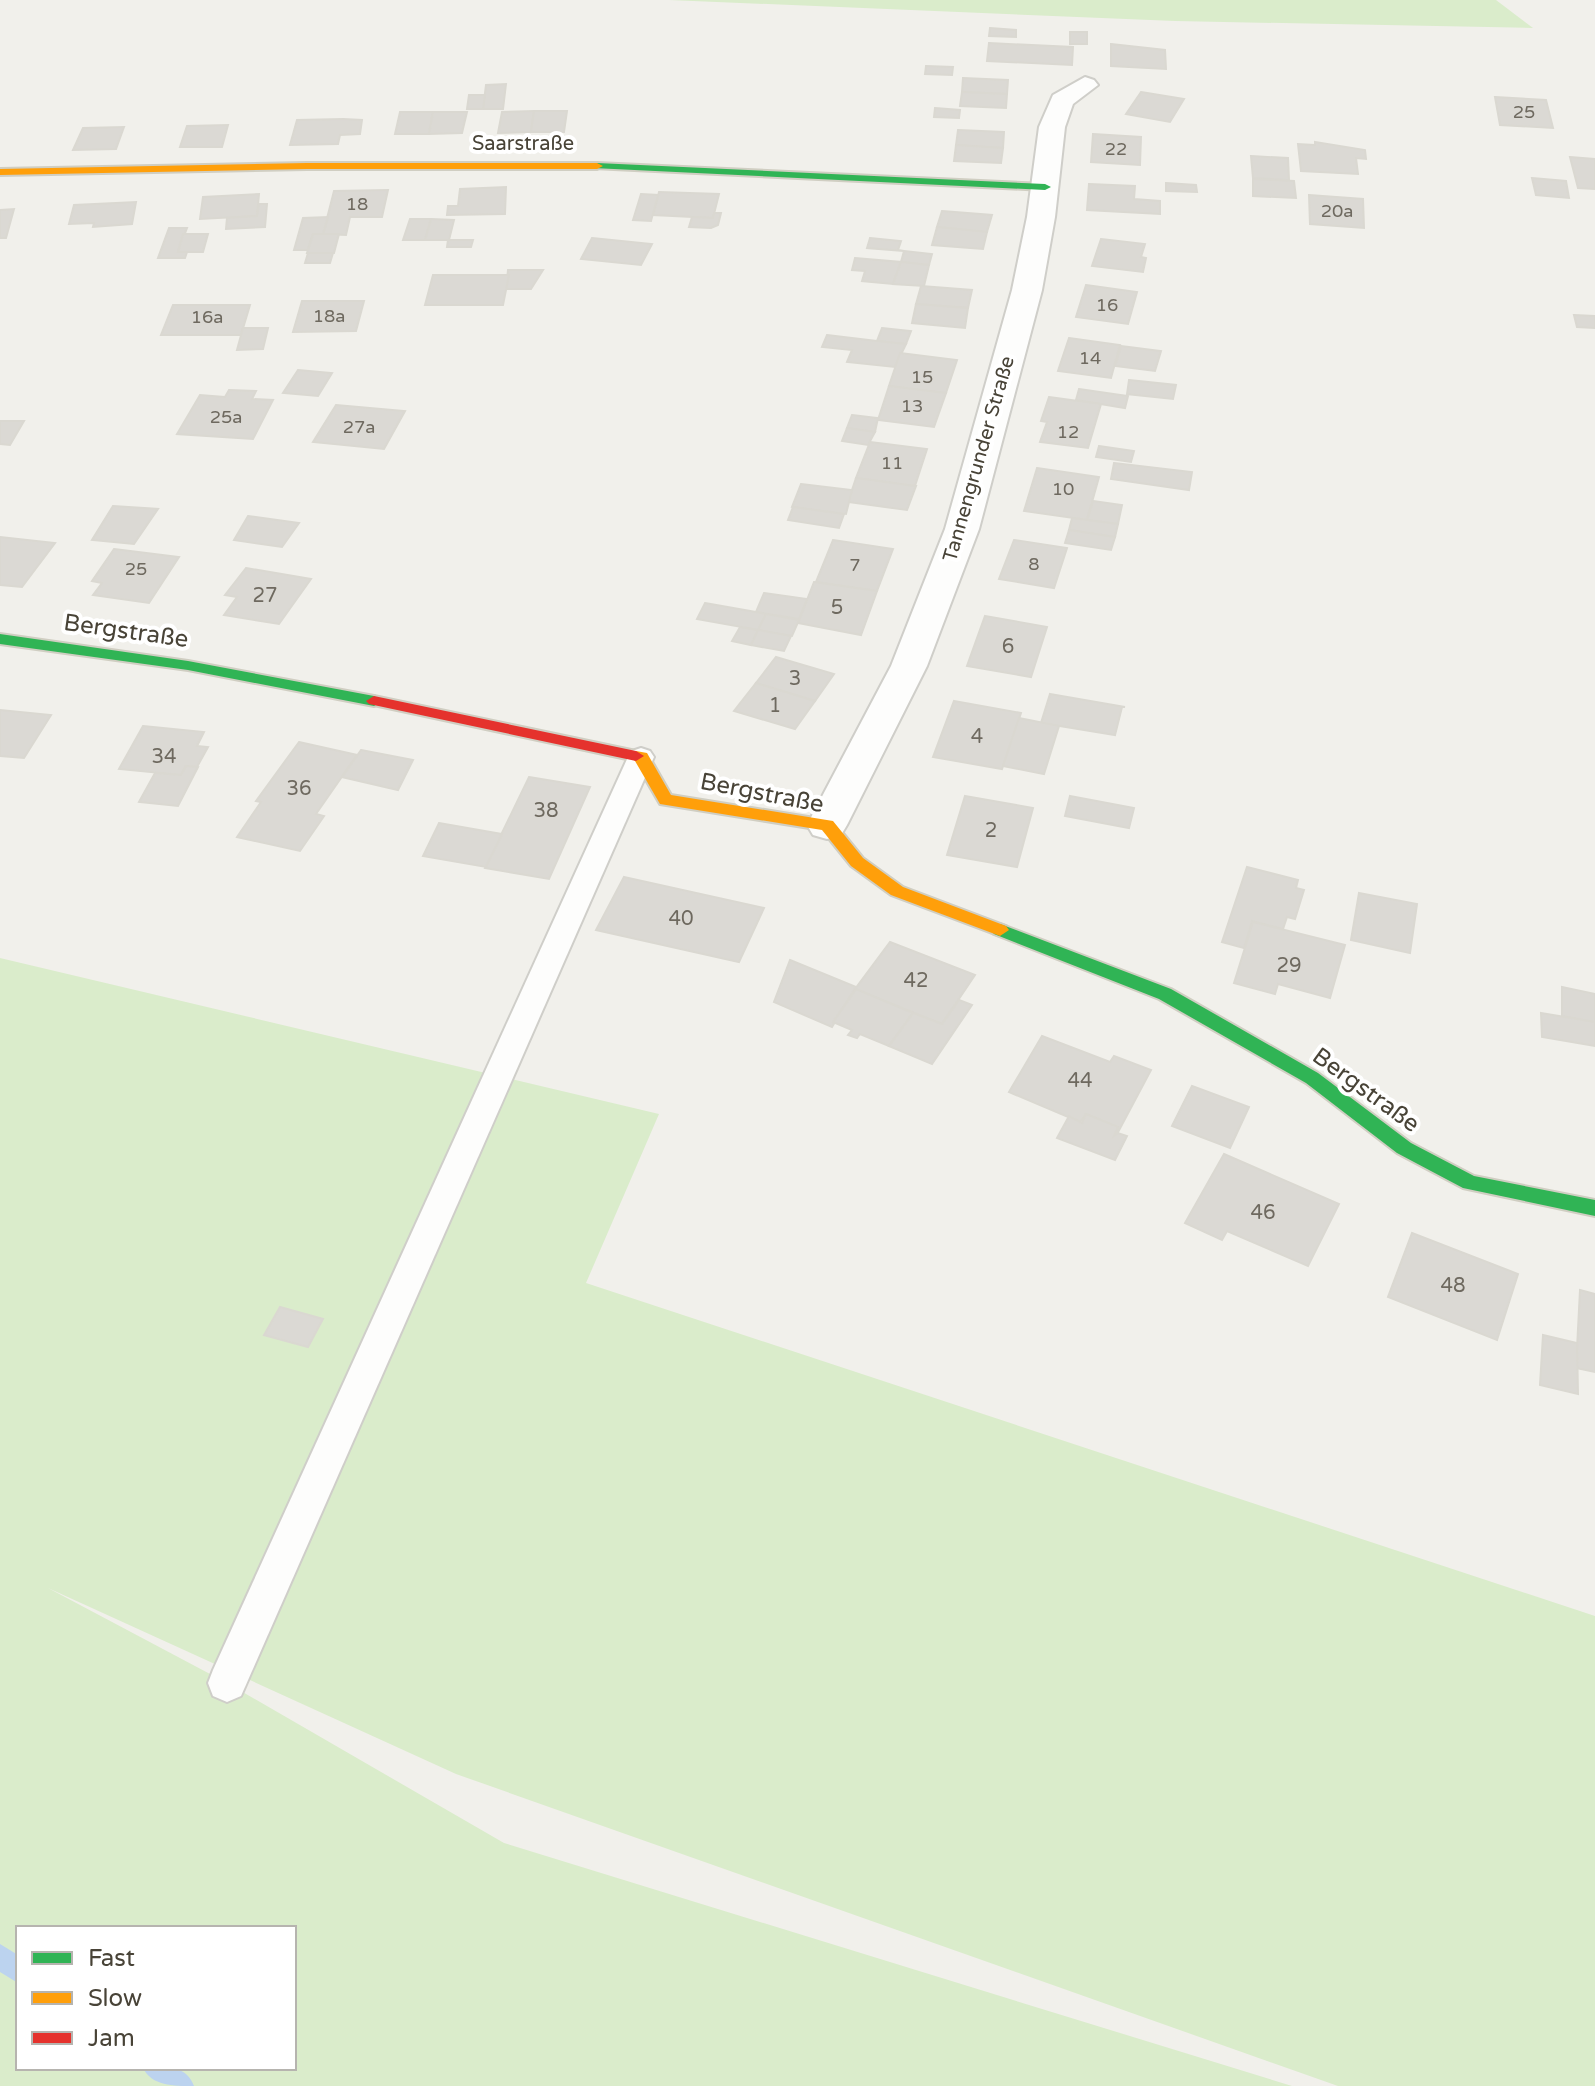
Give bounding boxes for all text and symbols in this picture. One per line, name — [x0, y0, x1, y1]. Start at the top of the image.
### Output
house number: 25 — [1513, 101, 1535, 123]
street label: Saarstraße — [472, 132, 574, 156]
house number: 22 — [1105, 138, 1127, 160]
house number: 18 — [346, 193, 368, 215]
house number: 20a — [1321, 200, 1353, 222]
house number: 16 — [1096, 294, 1118, 316]
house number: 18a — [313, 305, 345, 327]
house number: 16a — [191, 306, 223, 328]
house number: 14 — [1079, 347, 1101, 369]
street label: Tannengrunder Straße — [938, 353, 1020, 565]
house number: 15 — [911, 366, 933, 388]
house number: 13 — [901, 395, 923, 417]
house number: 25a — [210, 406, 242, 428]
house number: 27a — [343, 416, 375, 438]
house number: 12 — [1057, 421, 1079, 443]
house number: 11 — [881, 452, 903, 474]
house number: 10 — [1052, 478, 1074, 500]
house number: 8 — [1028, 553, 1040, 575]
house number: 7 — [849, 554, 861, 576]
house number: 25 — [125, 558, 147, 580]
house number: 27 — [252, 584, 278, 608]
house number: 5 — [831, 596, 843, 620]
street label: Bergstraße — [62, 608, 190, 654]
house number: 6 — [1002, 635, 1014, 659]
house number: 3 — [789, 667, 801, 691]
house number: 1 — [769, 694, 781, 718]
house number: 4 — [971, 725, 983, 749]
house number: 34 — [151, 745, 177, 769]
street label: Bergstraße — [698, 767, 826, 819]
house number: 36 — [286, 777, 312, 801]
house number: 38 — [533, 799, 559, 823]
house number: 2 — [985, 819, 997, 843]
house number: 40 — [668, 907, 694, 931]
house number: 29 — [1276, 954, 1302, 978]
house number: 42 — [903, 969, 929, 993]
street label: Bergstraße — [1307, 1041, 1425, 1139]
house number: 44 — [1067, 1069, 1093, 1093]
house number: 46 — [1250, 1201, 1276, 1225]
house number: 48 — [1440, 1274, 1466, 1298]
legend — [16, 1926, 296, 2070]
text: Fast — [88, 1944, 135, 1973]
text: Slow — [88, 1984, 142, 2013]
text: Jam — [88, 2024, 135, 2053]

